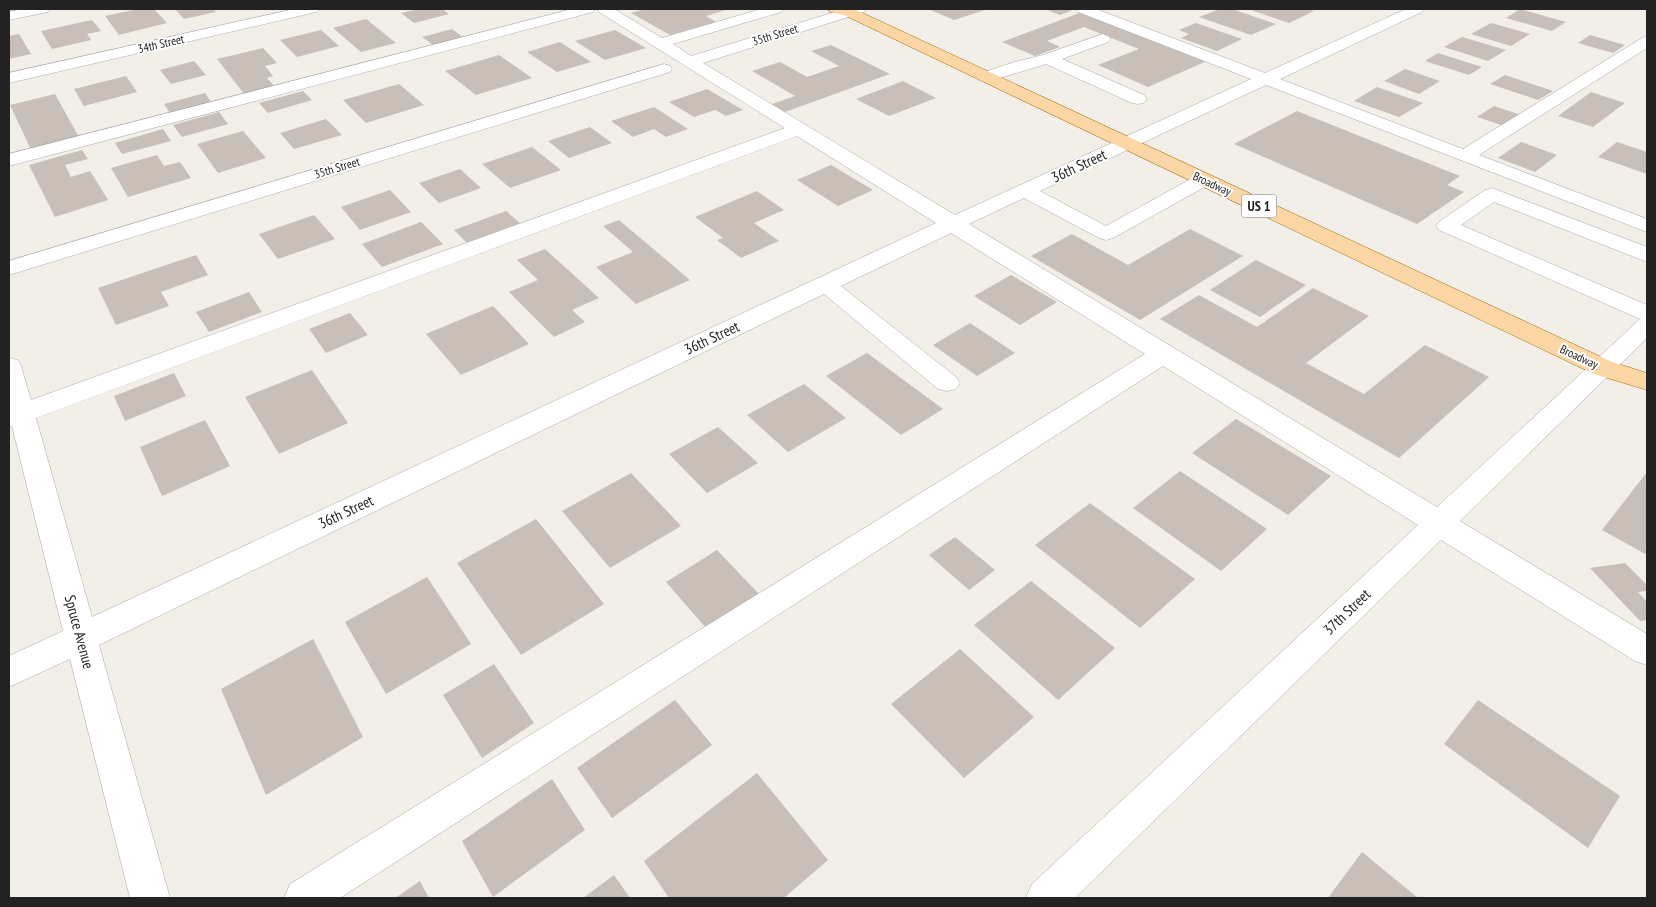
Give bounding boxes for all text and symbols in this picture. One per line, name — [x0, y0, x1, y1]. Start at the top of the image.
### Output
street label: 35th Street — [750, 20, 800, 49]
street label: 34th Street — [136, 31, 186, 56]
street label: 36th Street — [1048, 145, 1109, 187]
street label: 35th Street — [312, 153, 362, 182]
street label: Broadway — [1191, 168, 1234, 199]
road number: US 1 — [1242, 195, 1276, 218]
street label: 36th Street — [681, 317, 742, 359]
street label: Broadway — [1558, 341, 1601, 372]
street label: 36th Street — [315, 491, 376, 533]
street label: 37th Street — [1319, 585, 1374, 639]
street label: Spruce Avenue — [61, 593, 98, 671]

